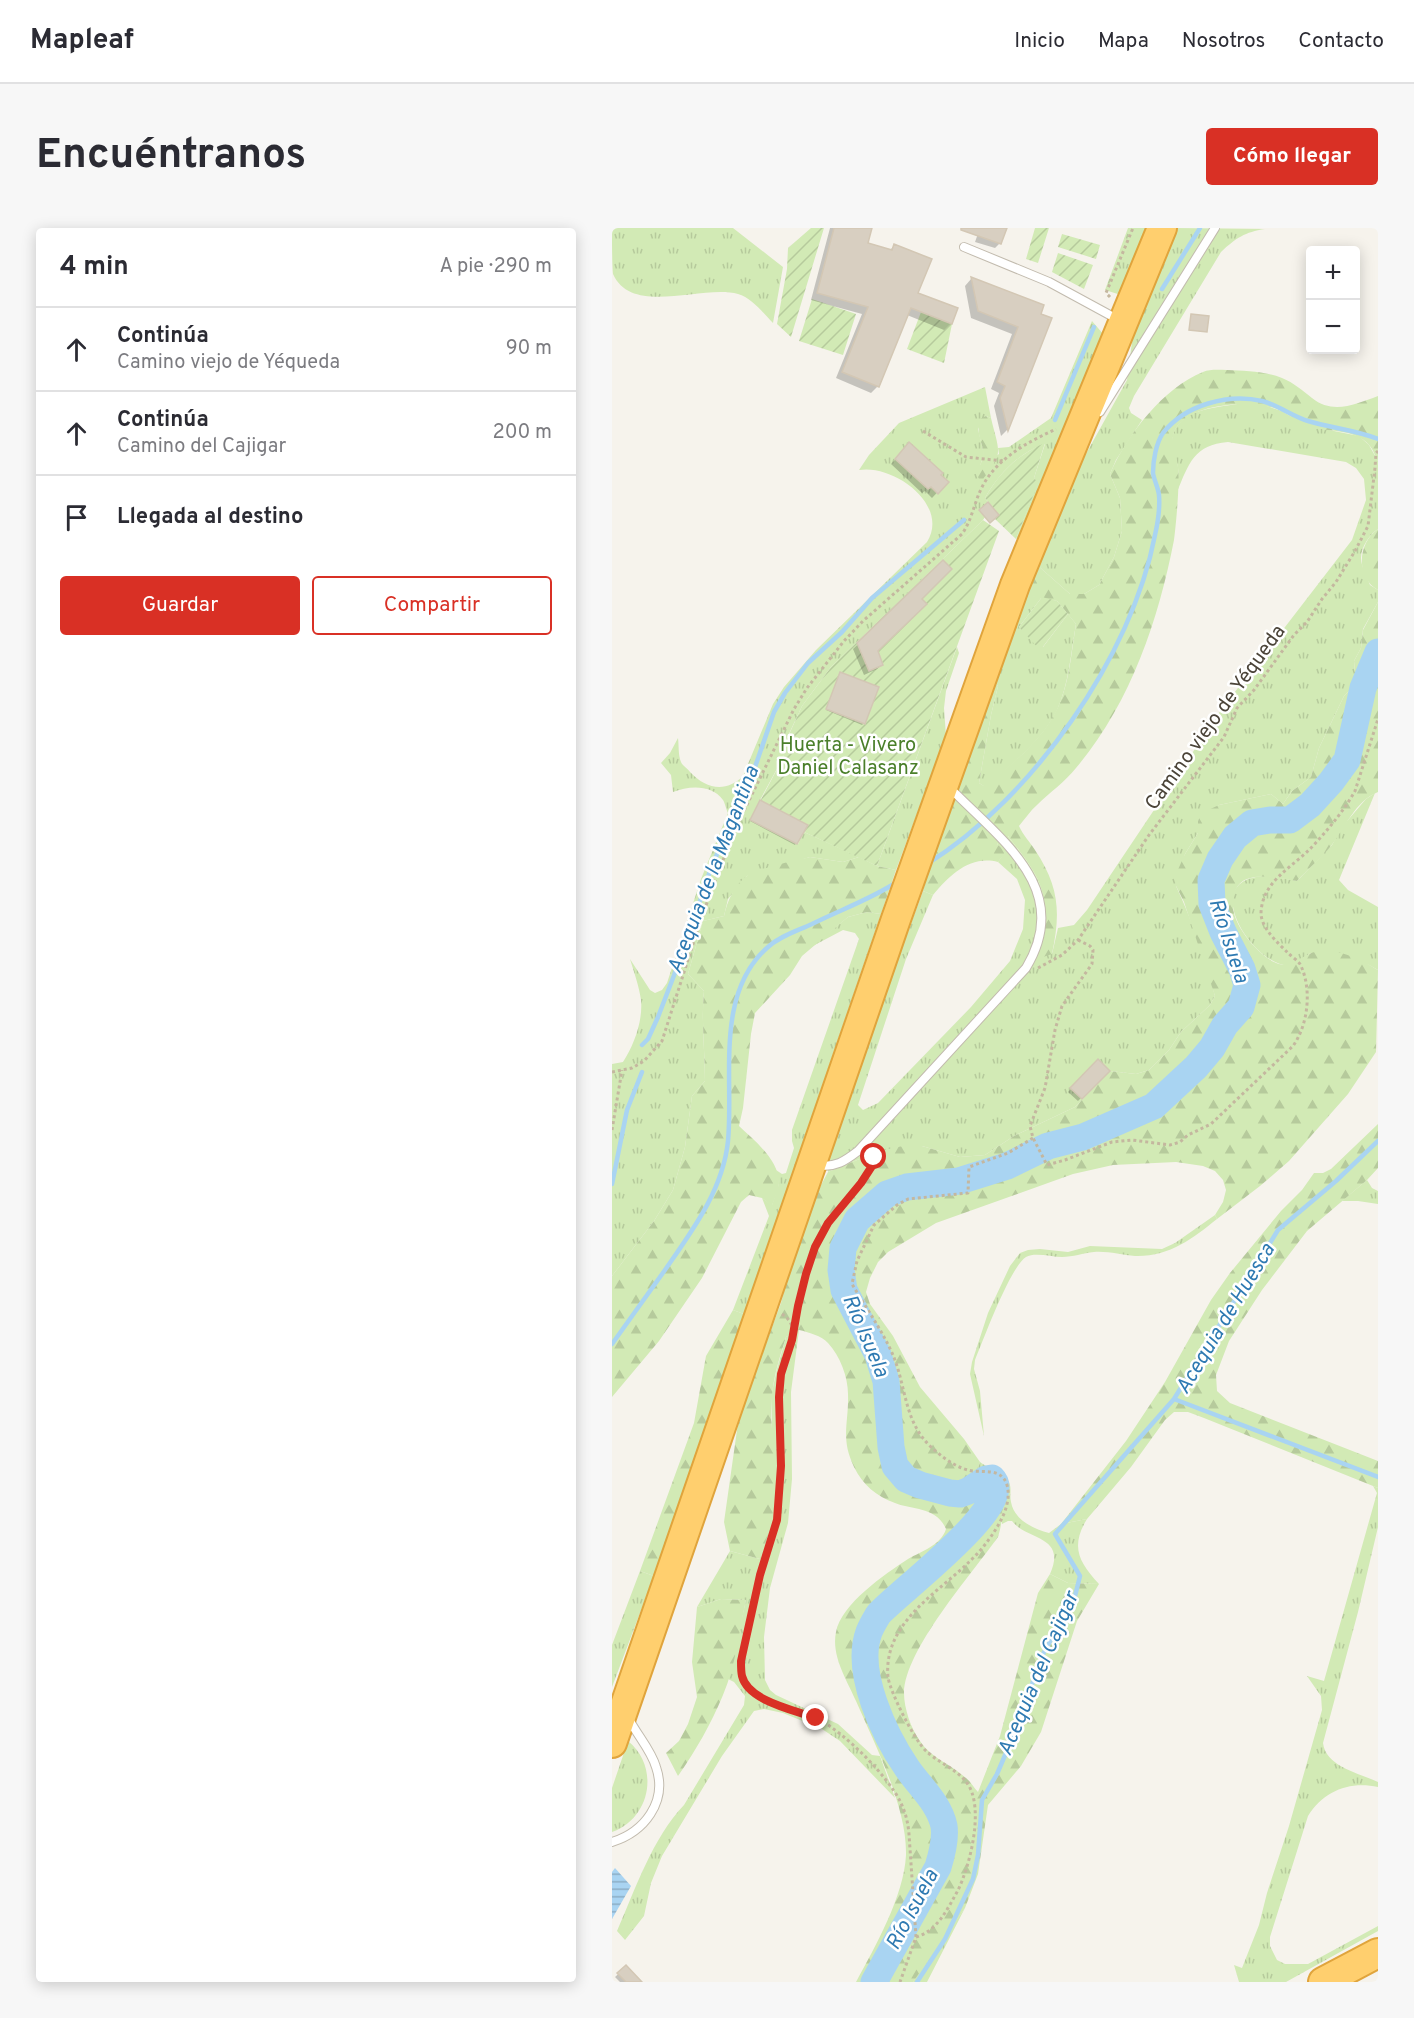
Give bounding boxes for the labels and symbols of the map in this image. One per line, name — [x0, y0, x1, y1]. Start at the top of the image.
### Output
street label: Camino viejo de Yéqueda — [1140, 620, 1292, 816]
park label: Huerta - Vivero Daniel Calasanz — [777, 733, 919, 782]
water label: Acequia de la Magantina — [662, 762, 766, 978]
water label: Río Isuela — [1202, 895, 1254, 987]
route start — [860, 1143, 886, 1169]
water label: Acequia de Huesca — [1170, 1239, 1282, 1399]
water label: Río Isuela — [835, 1290, 895, 1382]
water label: Acequia del Cajigar — [992, 1586, 1087, 1760]
route end — [802, 1704, 828, 1730]
water label: Río Isuela — [881, 1865, 946, 1955]

